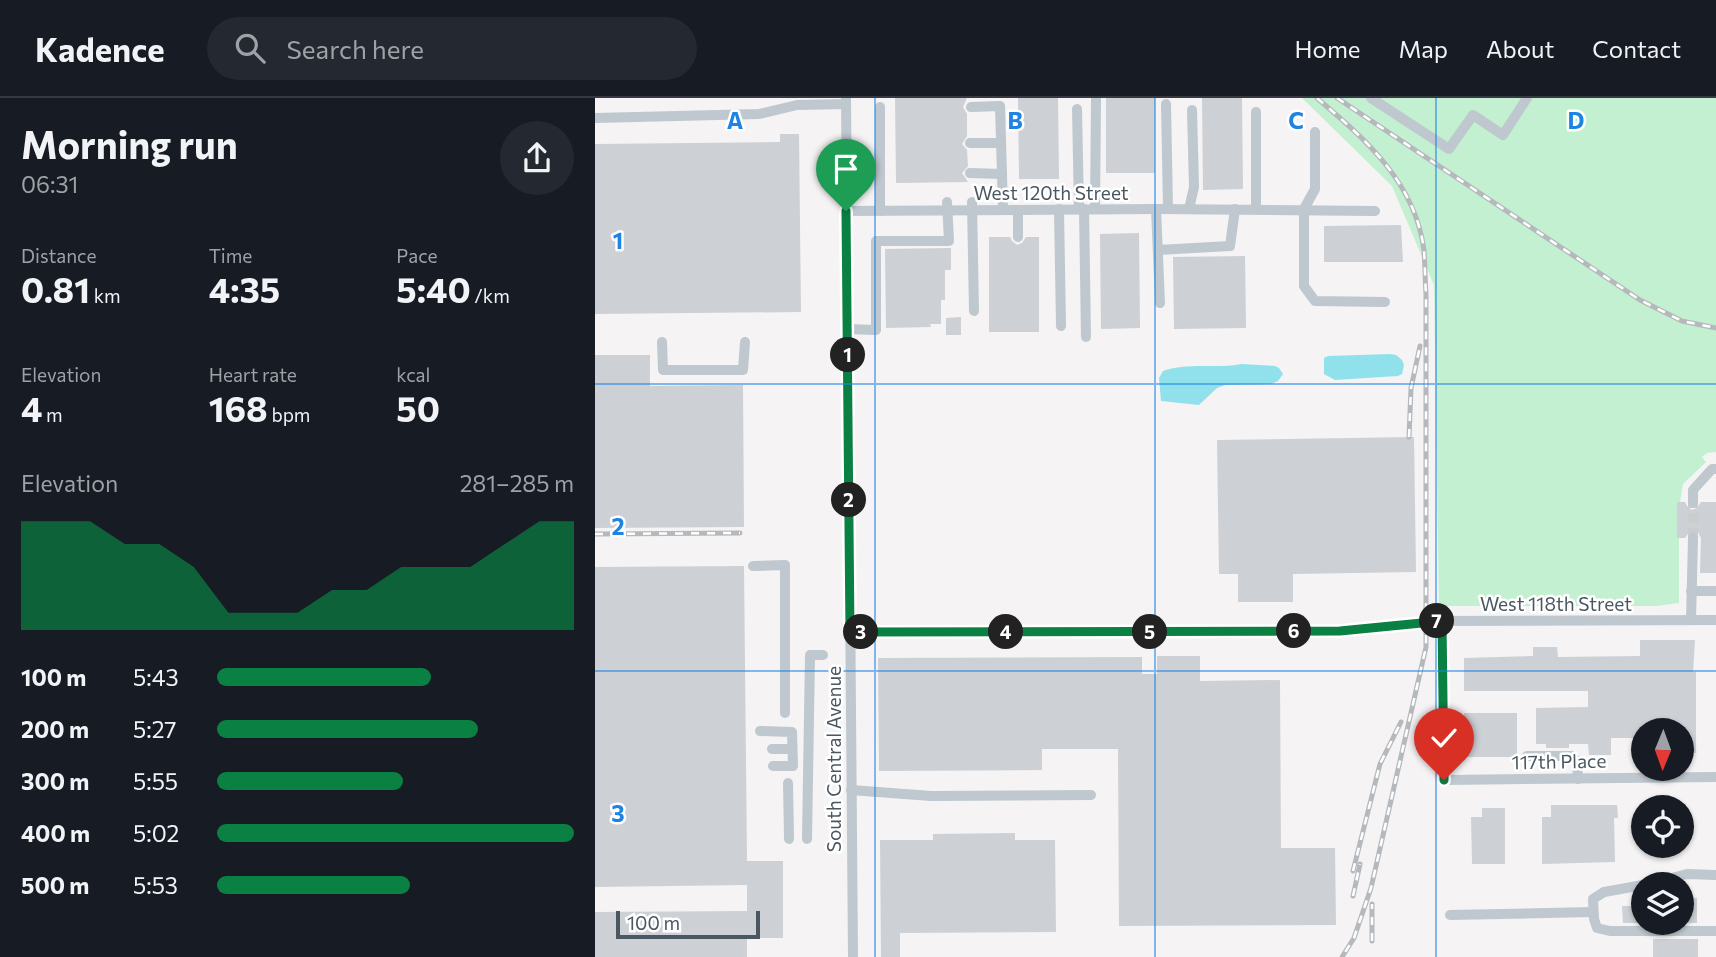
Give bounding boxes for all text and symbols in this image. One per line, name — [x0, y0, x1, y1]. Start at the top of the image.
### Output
search box — [207, 17, 697, 80]
text: Kadence — [35, 28, 165, 69]
icon: search — [231, 29, 269, 67]
text: Search here — [287, 33, 424, 64]
text: Home — [1295, 34, 1361, 63]
text: Map — [1399, 34, 1448, 63]
text: About — [1486, 34, 1554, 63]
text: Contact — [1592, 34, 1681, 63]
text: A — [727, 106, 744, 134]
text: B — [1007, 106, 1023, 134]
text: C — [1288, 106, 1304, 134]
text: D — [1568, 106, 1585, 134]
text: Morning run — [21, 120, 238, 167]
button: share — [500, 121, 574, 195]
pin — [816, 139, 876, 211]
icon: arrive — [827, 150, 865, 188]
text: 06:31 — [21, 170, 78, 198]
street label: West 120th Street — [973, 181, 1129, 204]
text: 1 — [613, 226, 623, 254]
text: Distance — [21, 244, 97, 267]
text: Time — [209, 244, 252, 267]
text: Pace — [396, 244, 438, 267]
text: 0.81 — [21, 267, 90, 310]
text: 4:35 — [209, 267, 280, 310]
text: 5:40 — [396, 267, 471, 310]
text: km — [90, 284, 121, 307]
text: /km — [471, 284, 510, 307]
pin: 1 — [831, 338, 865, 372]
text: 1 — [843, 343, 852, 366]
text: Elevation — [21, 363, 101, 386]
text: Heart rate — [209, 363, 297, 386]
text: kcal — [396, 363, 430, 386]
text: 4 — [21, 386, 42, 429]
text: 168 — [209, 386, 268, 429]
text: 50 — [396, 386, 440, 429]
text: m — [42, 403, 63, 426]
text: bpm — [268, 403, 310, 426]
text: Elevation — [21, 469, 118, 497]
text: 281–285 m — [460, 469, 574, 497]
pin: 2 — [831, 482, 867, 518]
text: 2 — [843, 488, 854, 511]
text: 2 — [611, 512, 625, 540]
street label: West 118th Street — [1480, 592, 1632, 615]
pin: 7 — [1419, 603, 1455, 638]
text: 7 — [1431, 609, 1442, 632]
pin: 3 — [843, 614, 879, 650]
pin: 4 — [989, 614, 1023, 650]
pin: 5 — [1133, 614, 1167, 650]
pin: 6 — [1277, 614, 1311, 648]
text: 6 — [1288, 619, 1299, 642]
text: 3 — [855, 620, 866, 643]
text: 4 — [1000, 620, 1011, 643]
text: 5 — [1144, 620, 1155, 643]
text: 100 m — [21, 663, 86, 691]
text: 5:43 — [133, 663, 179, 691]
street label: South Central Avenue — [822, 666, 845, 852]
pin — [1414, 708, 1474, 780]
text: 200 m — [21, 715, 89, 743]
text: 5:27 — [133, 715, 176, 743]
north arrow — [1631, 718, 1694, 780]
map controls — [1631, 718, 1694, 935]
icon: check — [1425, 719, 1463, 757]
street label: 117th Place — [1511, 749, 1607, 773]
text: 300 m — [21, 767, 89, 795]
text: 5:55 — [133, 767, 178, 795]
button: locate — [1631, 795, 1694, 858]
text: 3 — [611, 799, 625, 827]
text: 400 m — [21, 819, 90, 847]
text: 5:02 — [133, 819, 179, 847]
text: 500 m — [21, 871, 89, 899]
text: 5:53 — [133, 871, 178, 899]
button: layers — [1631, 872, 1694, 935]
scale bar — [616, 908, 759, 940]
text: 100 m — [627, 911, 680, 934]

